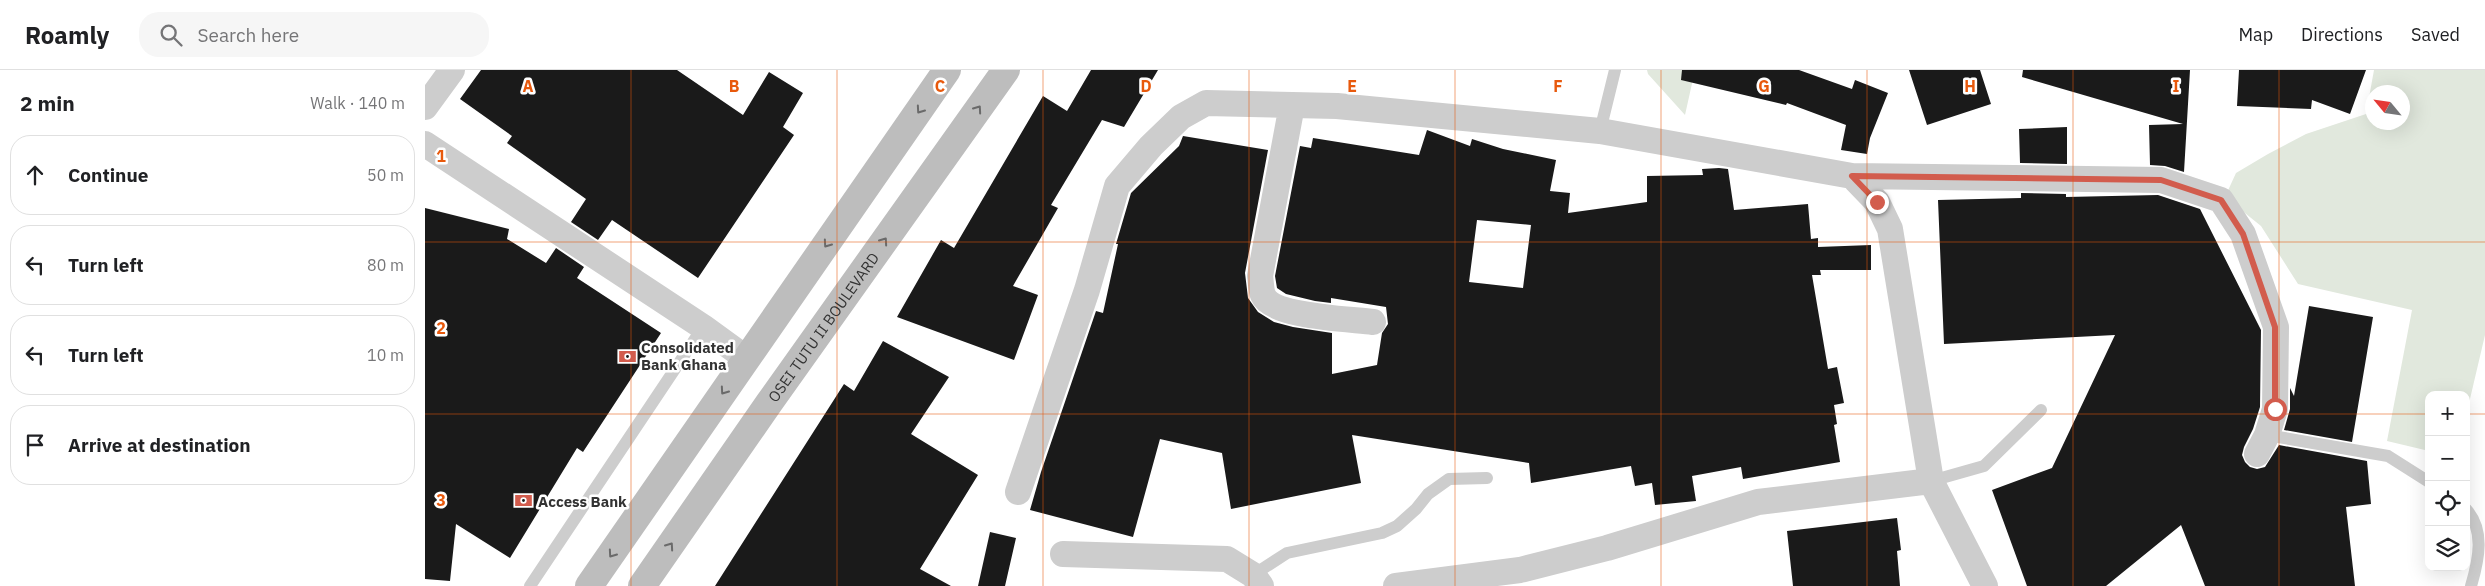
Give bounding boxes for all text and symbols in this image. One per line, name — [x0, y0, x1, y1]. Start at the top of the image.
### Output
search box — [139, 12, 489, 57]
text: Roamly — [25, 19, 109, 51]
icon: search — [157, 21, 185, 49]
text: Search here — [197, 23, 299, 47]
text: Map — [2238, 23, 2273, 46]
text: Directions — [2301, 23, 2383, 46]
text: Saved — [2411, 23, 2460, 46]
text: A — [523, 76, 534, 96]
text: B — [729, 76, 740, 96]
text: C — [935, 76, 945, 96]
text: D — [1140, 76, 1152, 96]
text: E — [1347, 76, 1357, 96]
text: F — [1553, 76, 1563, 96]
text: G — [1758, 76, 1770, 96]
text: H — [1964, 76, 1976, 96]
text: I — [2173, 76, 2180, 96]
north arrow — [2365, 85, 2410, 130]
text: 2 min — [20, 89, 75, 117]
text: Walk · 140 m — [310, 93, 405, 113]
one-way arrow — [917, 104, 926, 114]
one-way arrow — [972, 105, 982, 114]
text: 1 — [436, 146, 446, 166]
icon: ahead — [21, 161, 49, 189]
text: Continue — [68, 163, 148, 187]
text: 50 m — [367, 165, 404, 185]
route end — [1866, 191, 1889, 214]
one-way arrow — [878, 237, 887, 247]
one-way arrow — [824, 238, 833, 247]
street label: OSEI TUTU II BOULEVARD — [763, 249, 883, 405]
icon: left — [21, 251, 49, 279]
text: Turn left — [68, 253, 144, 277]
text: 80 m — [367, 255, 404, 275]
text: 2 — [436, 318, 446, 338]
place label: Consolidated Bank Ghana — [641, 338, 734, 374]
icon: left — [21, 341, 49, 369]
text: Turn left — [68, 343, 144, 367]
text: 10 m — [367, 345, 404, 365]
bank icon: Consolidated Bank Ghana — [617, 346, 637, 366]
one-way arrow — [721, 386, 730, 395]
map controls — [2425, 391, 2470, 571]
button: + — [2425, 391, 2470, 436]
route start — [2264, 398, 2287, 421]
icon: arrive — [21, 431, 49, 459]
text: Arrive at destination — [68, 433, 251, 457]
button: − — [2425, 436, 2470, 481]
button: locate — [2425, 481, 2470, 526]
text: 3 — [436, 490, 446, 510]
bank icon: Access Bank — [514, 491, 534, 511]
place label: Access Bank — [538, 492, 627, 511]
button: layers — [2425, 526, 2470, 571]
one-way arrow — [664, 542, 673, 552]
one-way arrow — [609, 548, 618, 557]

